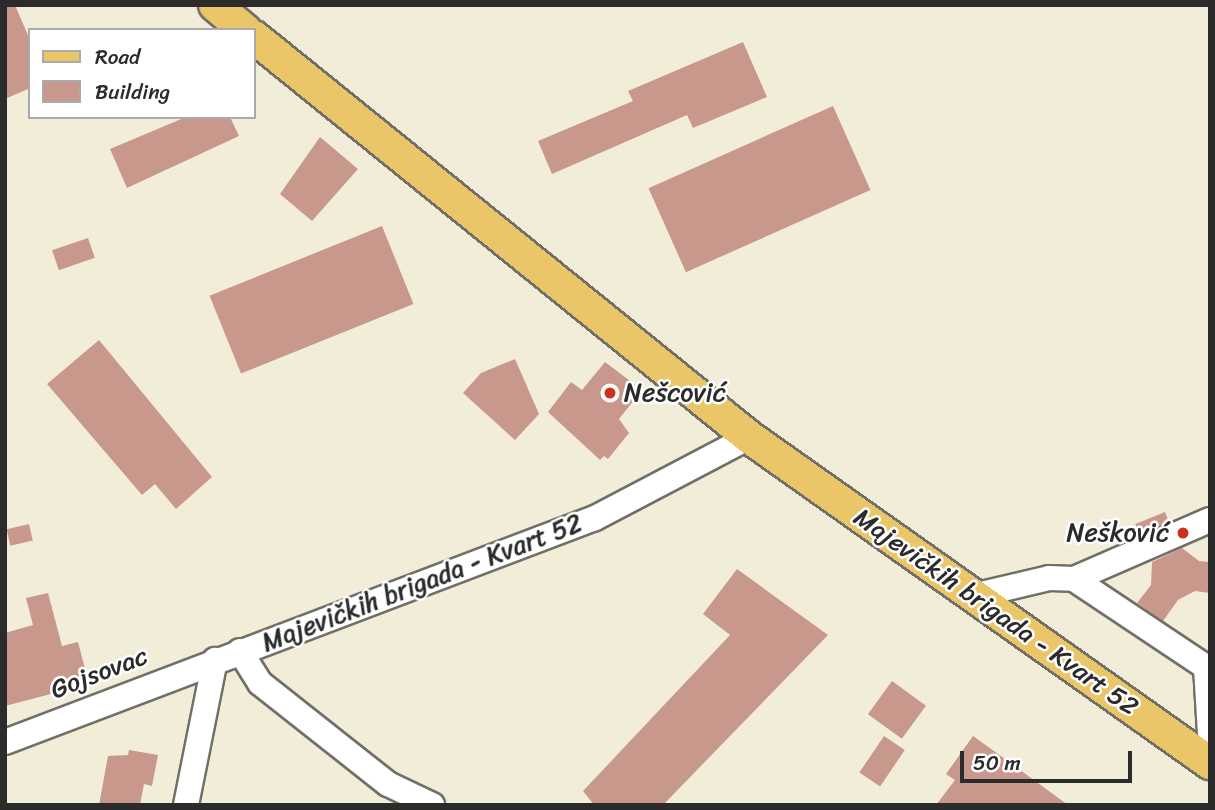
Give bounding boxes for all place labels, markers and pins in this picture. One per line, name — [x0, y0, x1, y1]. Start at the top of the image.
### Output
place label: Nešcović — [624, 377, 726, 409]
marker: Nešcović — [602, 385, 618, 401]
place label: Nešković — [1066, 517, 1169, 549]
marker: Nešković — [1175, 525, 1191, 541]

